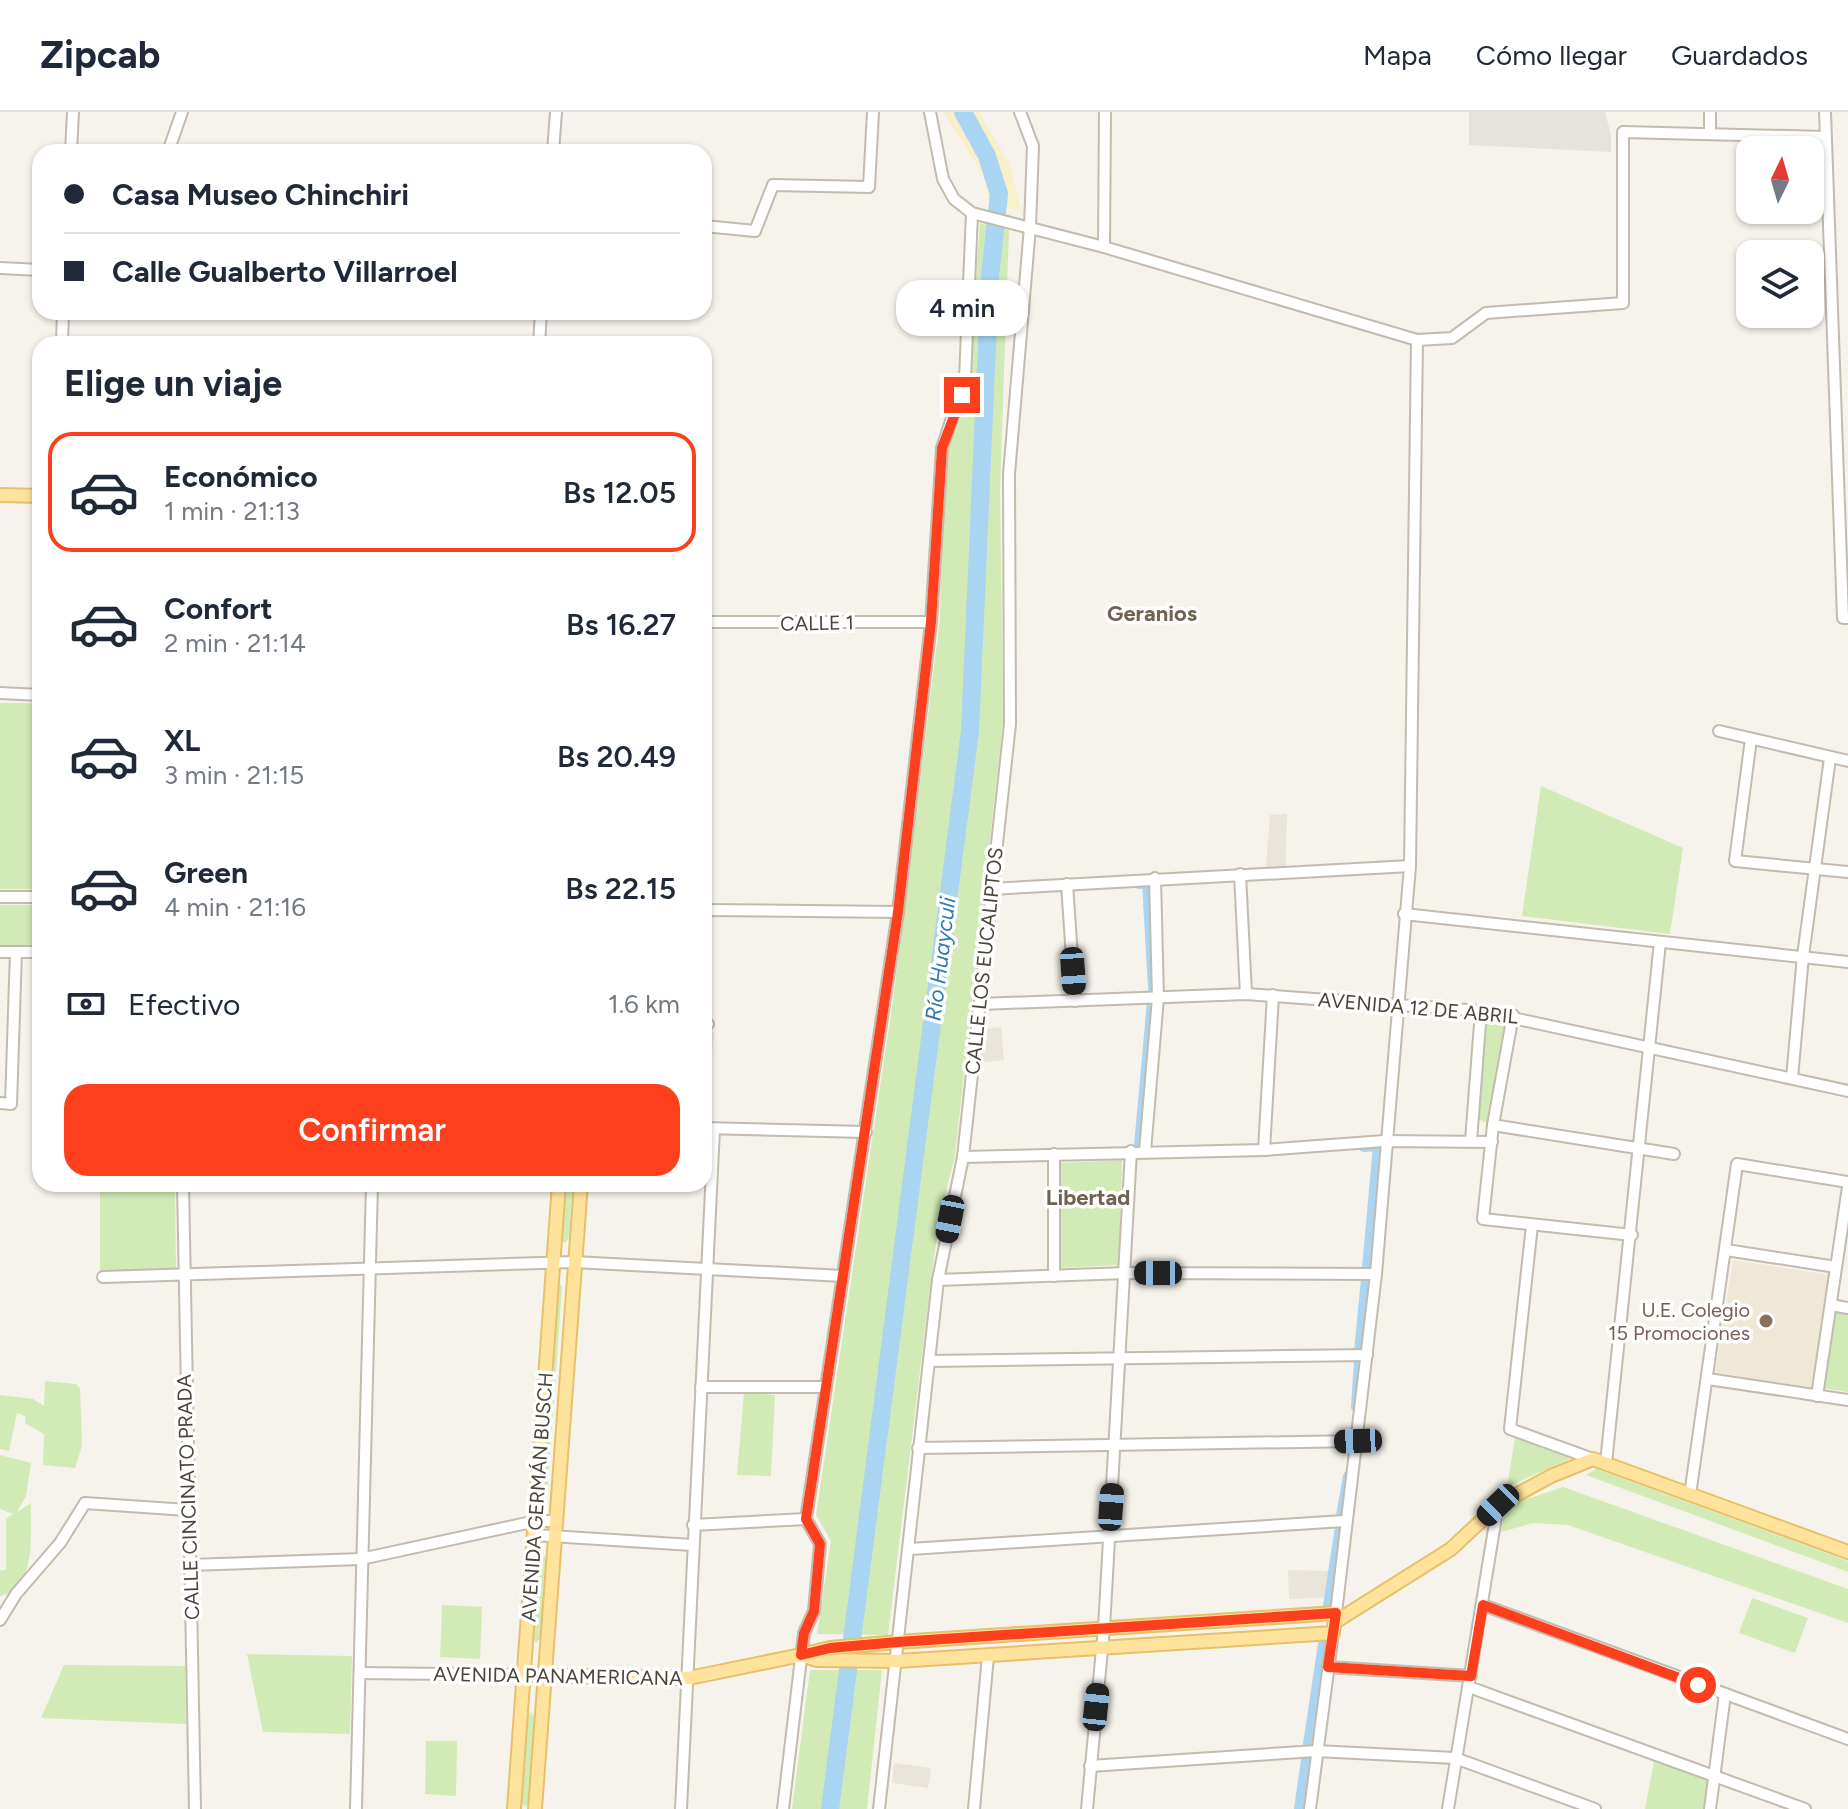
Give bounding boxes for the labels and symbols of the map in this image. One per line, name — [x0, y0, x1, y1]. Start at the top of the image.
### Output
north arrow — [1736, 136, 1824, 224]
callout: 4 min — [896, 279, 1028, 335]
route end — [944, 377, 980, 413]
district label: Geranios — [1107, 600, 1197, 627]
street label: CALLE 1 — [780, 610, 854, 636]
street label: CALLE LOS EUCALIPTOS — [960, 846, 1008, 1076]
water label: Río Huayculi — [920, 895, 962, 1022]
car — [1059, 946, 1087, 996]
street label: AVENIDA 12 DE ABRIL — [1317, 987, 1520, 1029]
district label: Libertad — [1046, 1184, 1130, 1211]
car — [934, 1193, 966, 1245]
car — [1134, 1261, 1182, 1285]
place label: U.E. Colegio 15 Promociones — [1608, 1298, 1750, 1345]
marker: U.E. Colegio 15 Promociones — [1757, 1312, 1775, 1330]
street label: AVENIDA GERMÁN BUSCH — [516, 1371, 558, 1623]
street label: CALLE CINCINATO PRADA — [172, 1373, 204, 1620]
car — [1334, 1428, 1382, 1454]
car — [1472, 1480, 1524, 1530]
car — [1097, 1482, 1125, 1532]
street label: AVENIDA PANAMERICANA — [433, 1662, 683, 1690]
route start — [1680, 1667, 1716, 1703]
car — [1082, 1682, 1110, 1732]

